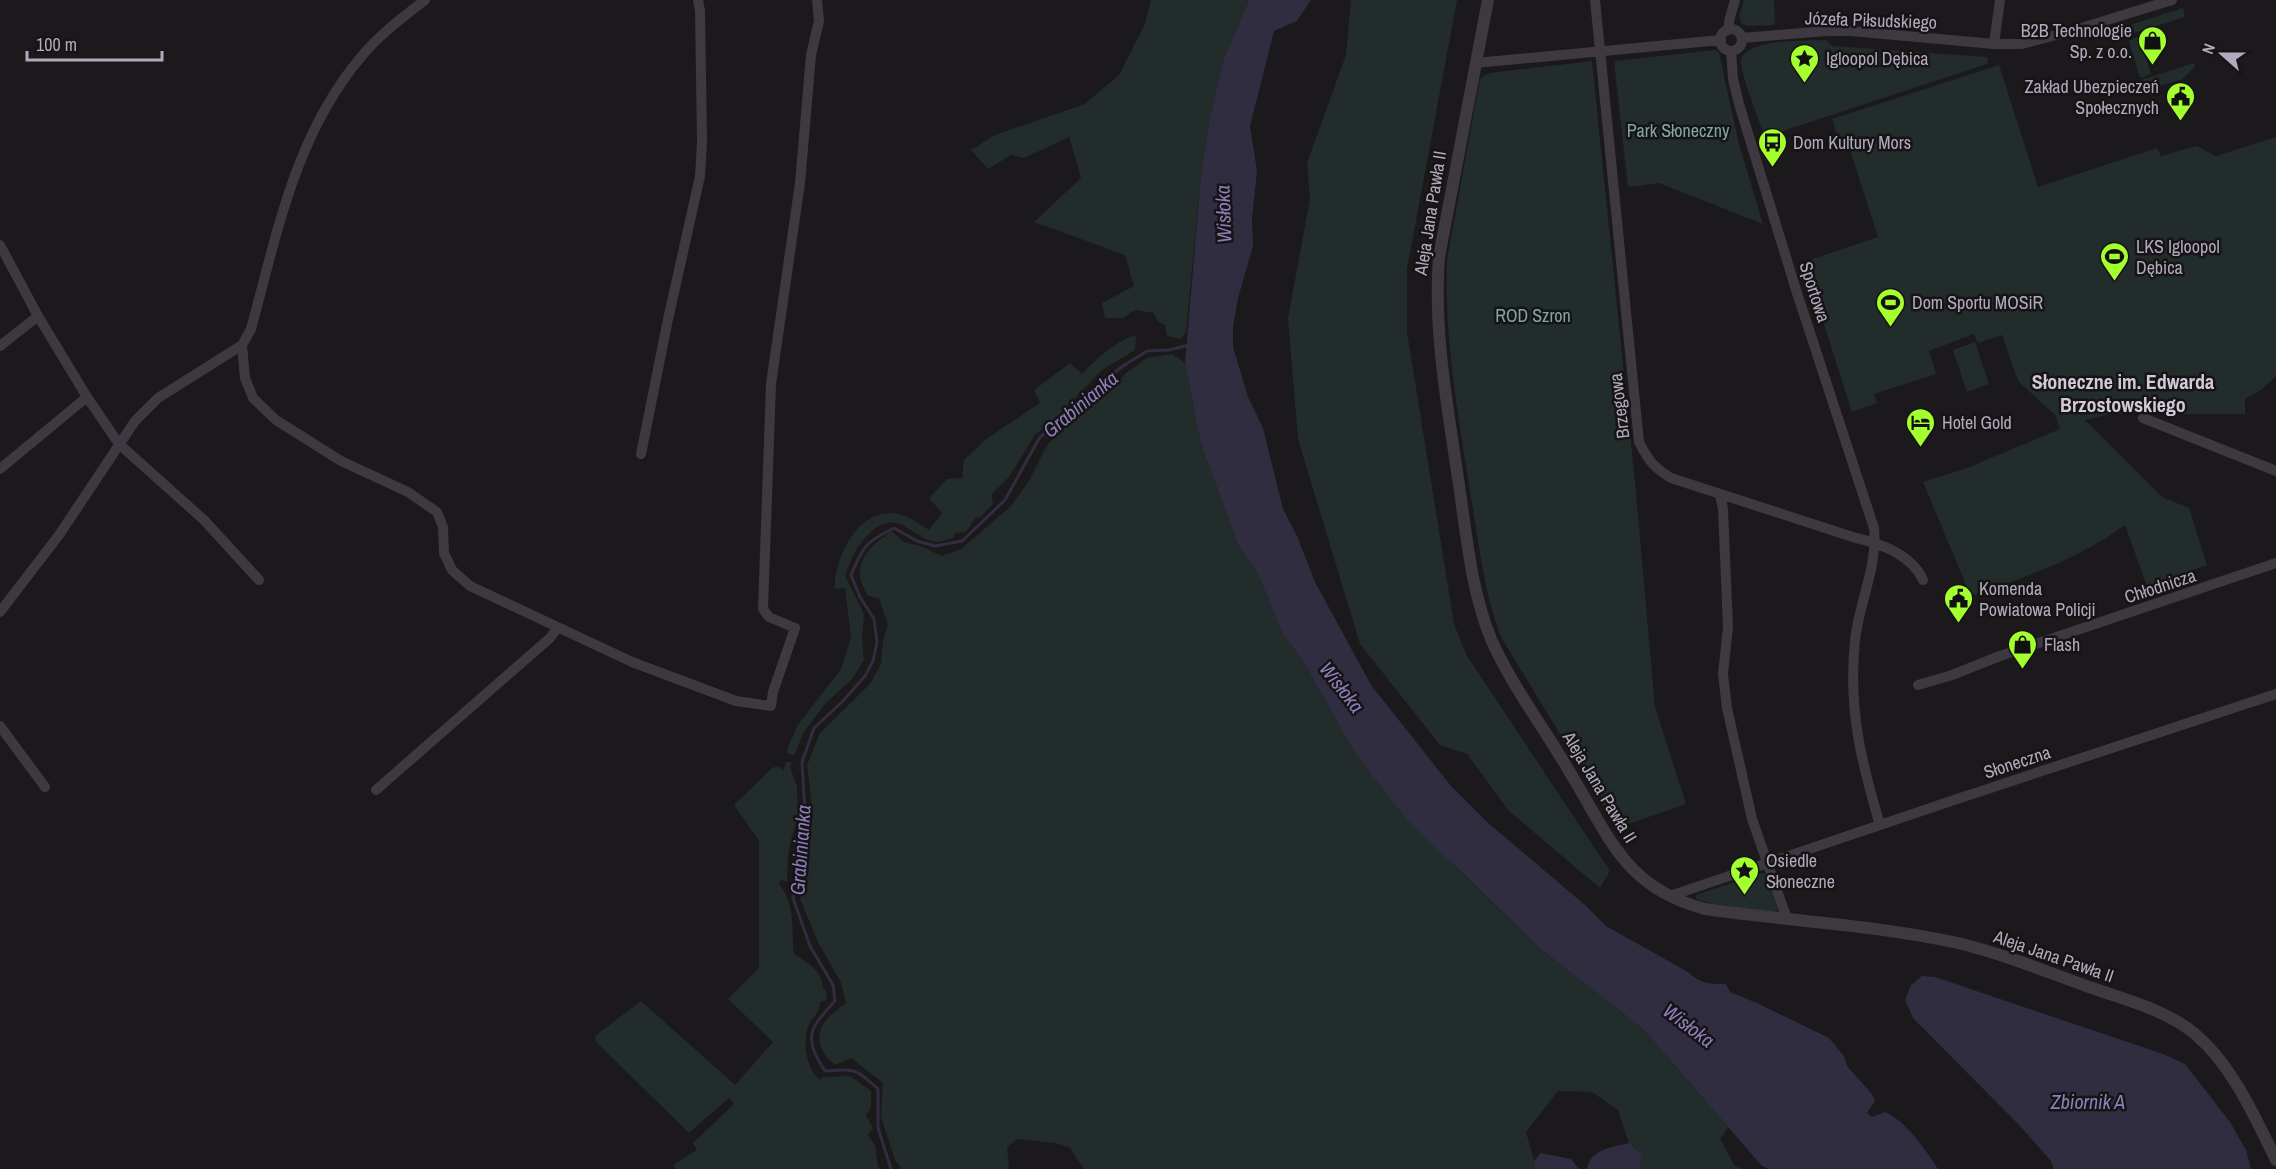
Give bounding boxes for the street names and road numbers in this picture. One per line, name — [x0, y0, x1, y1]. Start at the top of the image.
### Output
street label: Józefa Piłsudskiego — [1805, 5, 1937, 35]
street label: Aleja Jana Pawła II — [1408, 149, 1452, 278]
street label: Sportowa — [1793, 258, 1837, 326]
street label: Brzegowa — [1603, 372, 1635, 440]
street label: Chłodnicza — [2121, 563, 2199, 609]
street label: Aleja Jana Pawła II — [1556, 726, 1643, 847]
street label: Słoneczna — [1980, 739, 2054, 785]
street label: Aleja Jana Pawła II — [1990, 923, 2117, 988]

